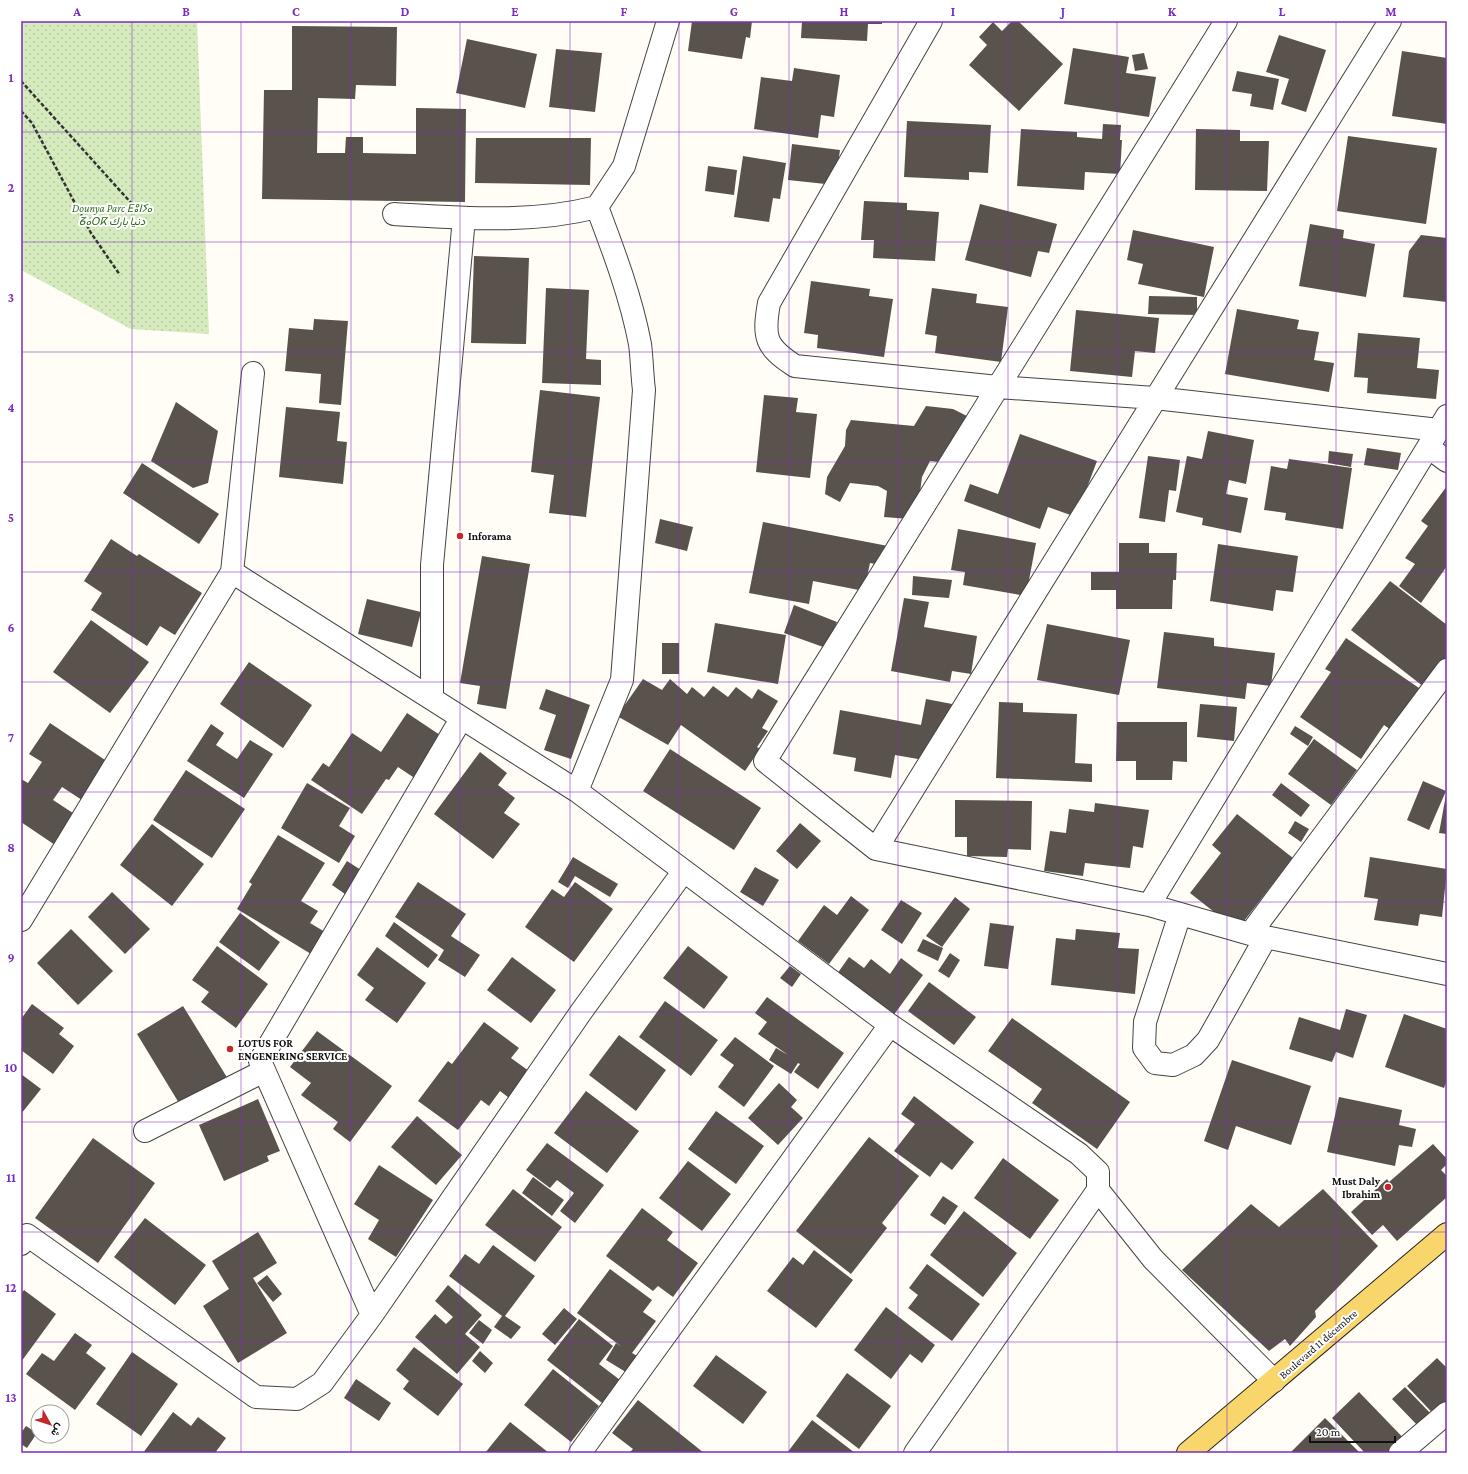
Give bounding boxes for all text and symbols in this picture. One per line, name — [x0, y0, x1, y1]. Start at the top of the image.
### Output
text: A — [72, 4, 81, 19]
text: B — [182, 4, 190, 19]
text: C — [292, 4, 300, 19]
text: D — [401, 4, 410, 19]
text: E — [511, 4, 519, 19]
text: F — [621, 4, 628, 19]
text: G — [730, 4, 738, 19]
text: H — [840, 4, 849, 19]
text: I — [951, 4, 955, 19]
text: J — [1059, 4, 1065, 19]
text: K — [1168, 4, 1177, 19]
text: L — [1279, 4, 1286, 19]
text: M — [1385, 4, 1397, 19]
text: 1 — [9, 70, 14, 85]
text: 2 — [8, 180, 15, 195]
park label: Dounya Parc ⴹⵓⵏⵢⴰ ⵒⴰⵔⴽ دنيا بارك — [72, 202, 153, 228]
text: 3 — [8, 290, 14, 305]
text: 4 — [7, 400, 15, 415]
text: 5 — [8, 510, 14, 525]
place label: Inforama — [468, 530, 512, 542]
marker: Inforama — [455, 531, 465, 541]
text: 6 — [7, 620, 15, 635]
text: 7 — [8, 730, 14, 745]
text: 8 — [7, 840, 15, 855]
text: 9 — [7, 950, 15, 965]
place label: LOTUS FOR ENGENERING SERVICE — [238, 1037, 348, 1062]
marker: LOTUS FOR ENGENERING SERVICE — [225, 1044, 235, 1054]
text: 10 — [5, 1060, 17, 1075]
text: 11 — [6, 1170, 16, 1185]
place label: Must Daly Ibrahim — [1332, 1175, 1381, 1200]
marker: Must Daly Ibrahim — [1383, 1182, 1393, 1192]
text: 12 — [5, 1280, 17, 1295]
street label: Boulevard 11 décembre — [1277, 1307, 1359, 1381]
text: 13 — [5, 1390, 17, 1405]
north arrow — [30, 1404, 70, 1444]
scale bar — [1310, 1418, 1395, 1444]
text: ش — [48, 1421, 67, 1439]
text: 20 m — [1316, 1425, 1341, 1439]

